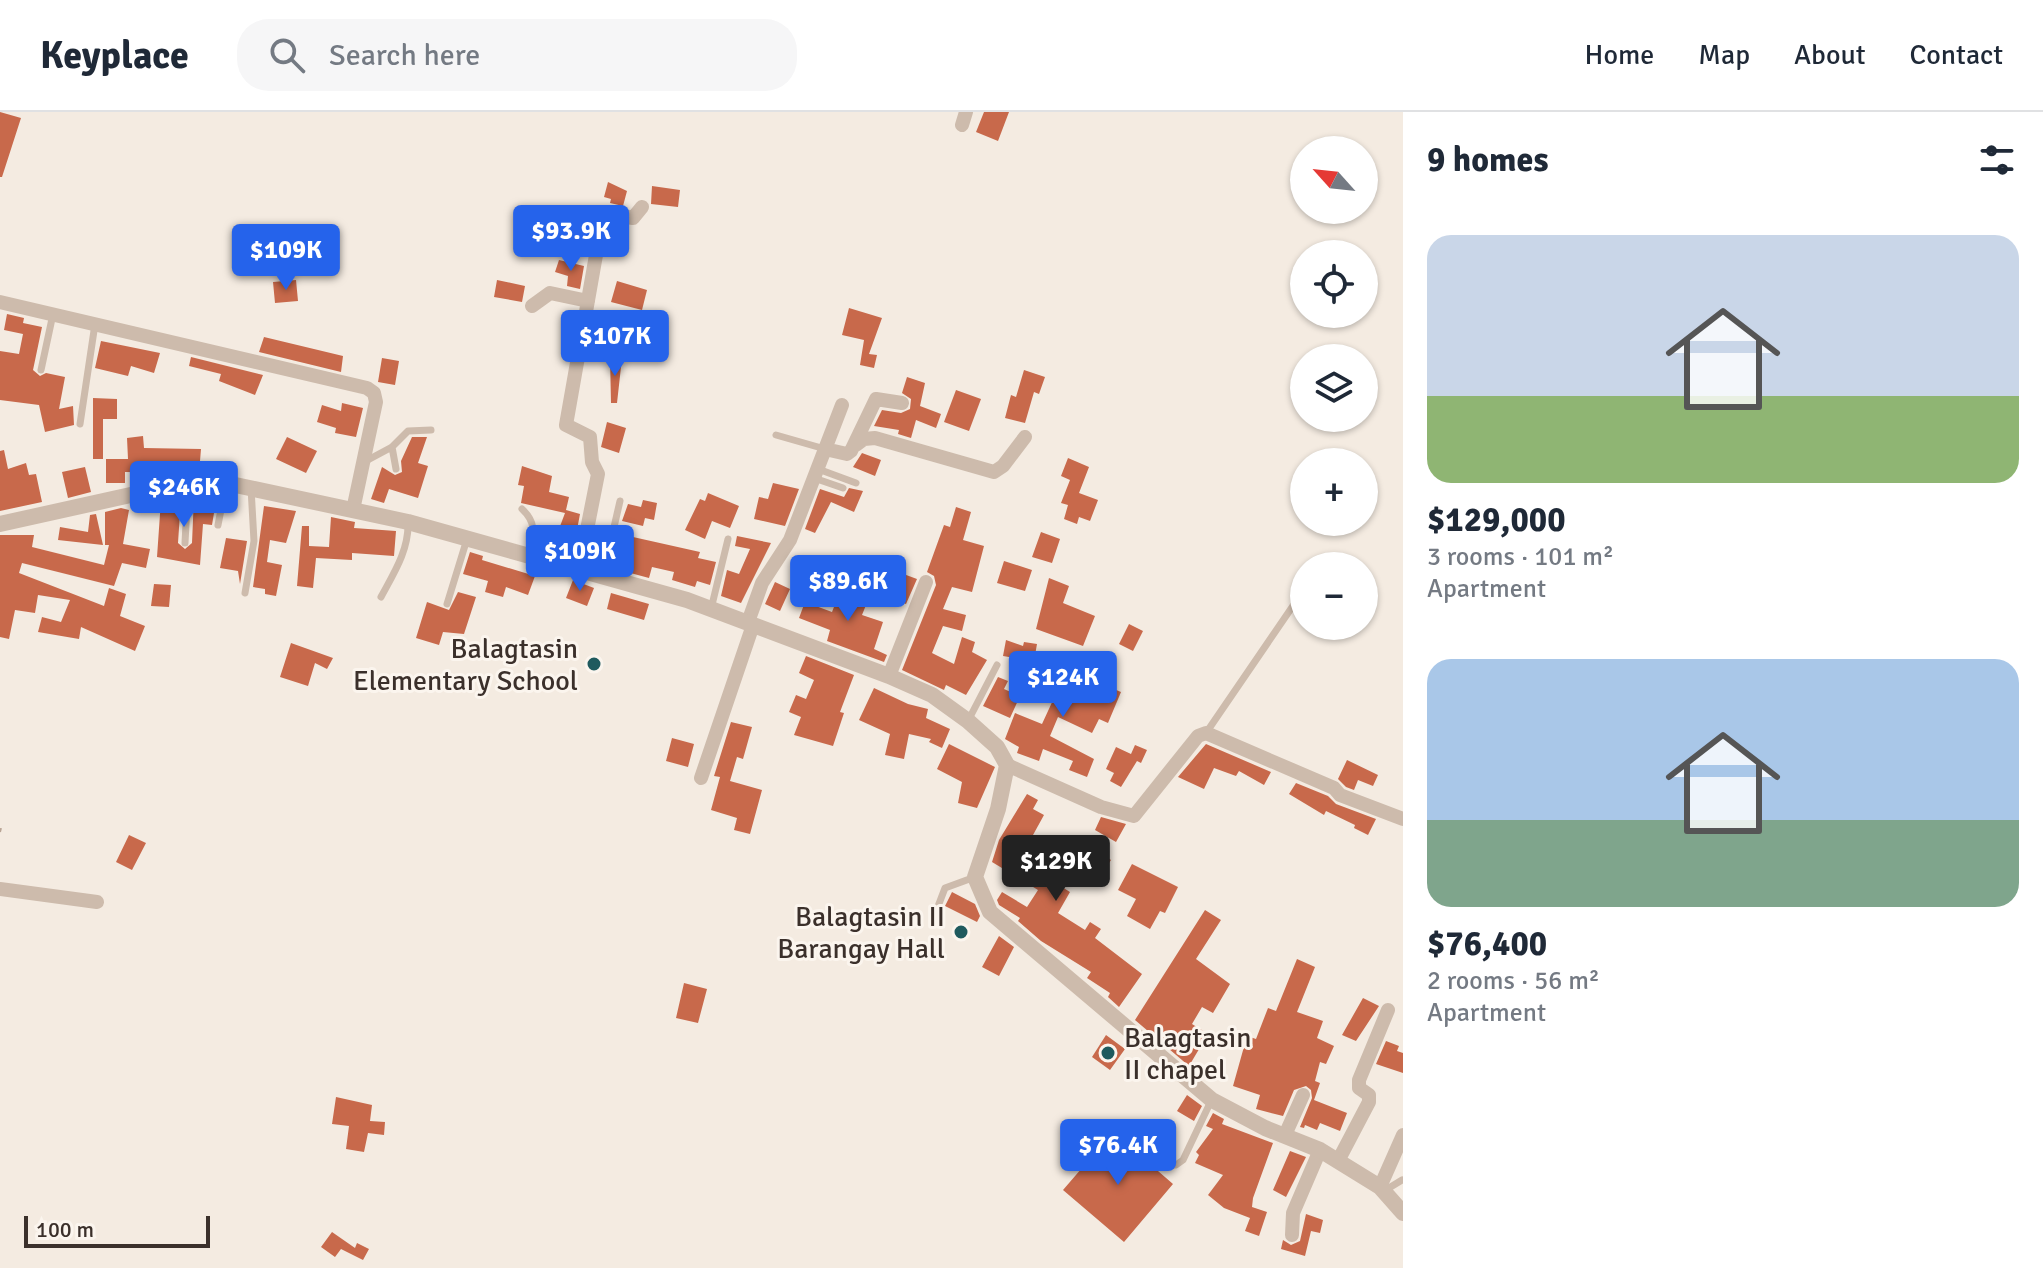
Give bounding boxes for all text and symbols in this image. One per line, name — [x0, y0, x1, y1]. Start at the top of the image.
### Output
search box — [237, 19, 797, 91]
text: Keyplace — [40, 32, 189, 79]
icon: search — [265, 33, 309, 77]
text: Search here — [329, 37, 480, 74]
text: Home — [1585, 38, 1654, 72]
text: Map — [1698, 38, 1750, 72]
text: About — [1794, 38, 1866, 72]
text: Contact — [1910, 38, 2003, 72]
north arrow — [1290, 136, 1378, 224]
map controls — [1290, 136, 1378, 640]
icon: filters — [1975, 138, 2019, 182]
text: 9 homes — [1427, 139, 1548, 181]
pin: $93.9K — [506, 205, 636, 273]
text: $93.9K — [531, 215, 611, 247]
pin: $109K — [230, 224, 342, 292]
text: $109K — [250, 234, 322, 266]
button: locate — [1290, 240, 1378, 328]
icon: home — [1651, 287, 1795, 431]
pin: $107K — [559, 310, 671, 378]
text: $107K — [579, 320, 651, 352]
button: layers — [1290, 344, 1378, 432]
button: + — [1290, 448, 1378, 536]
pin: $246K — [128, 461, 240, 529]
text: $246K — [148, 471, 220, 503]
text: $129,000 — [1427, 499, 1566, 541]
pin: $109K — [524, 525, 636, 593]
text: $109K — [544, 535, 616, 567]
text: 3 rooms · 101 m² — [1427, 541, 1614, 573]
button: − — [1290, 552, 1378, 640]
pin: $89.6K — [783, 555, 913, 623]
text: $89.6K — [808, 565, 888, 597]
text: Apartment — [1427, 573, 1546, 605]
place label: Balagtasin Elementary School — [353, 632, 578, 698]
pin: $124K — [1007, 651, 1119, 719]
marker: Balagtasin Elementary School — [585, 655, 603, 673]
text: $124K — [1027, 661, 1099, 693]
icon: home — [1651, 711, 1795, 855]
pin: $129K — [1000, 835, 1112, 903]
text: $129K — [1020, 845, 1092, 877]
place label: Balagtasin II Barangay Hall — [777, 900, 945, 966]
marker: Balagtasin II Barangay Hall — [952, 923, 970, 941]
text: $76,400 — [1427, 923, 1547, 965]
text: 2 rooms · 56 m² — [1427, 965, 1600, 997]
text: Apartment — [1427, 997, 1546, 1029]
place label: Balagtasin II chapel — [1124, 1021, 1251, 1087]
marker: Balagtasin II chapel — [1099, 1044, 1117, 1062]
pin: $76.4K — [1053, 1119, 1183, 1187]
text: $76.4K — [1078, 1129, 1158, 1161]
scale bar — [24, 1212, 210, 1248]
text: 100 m — [36, 1216, 94, 1243]

